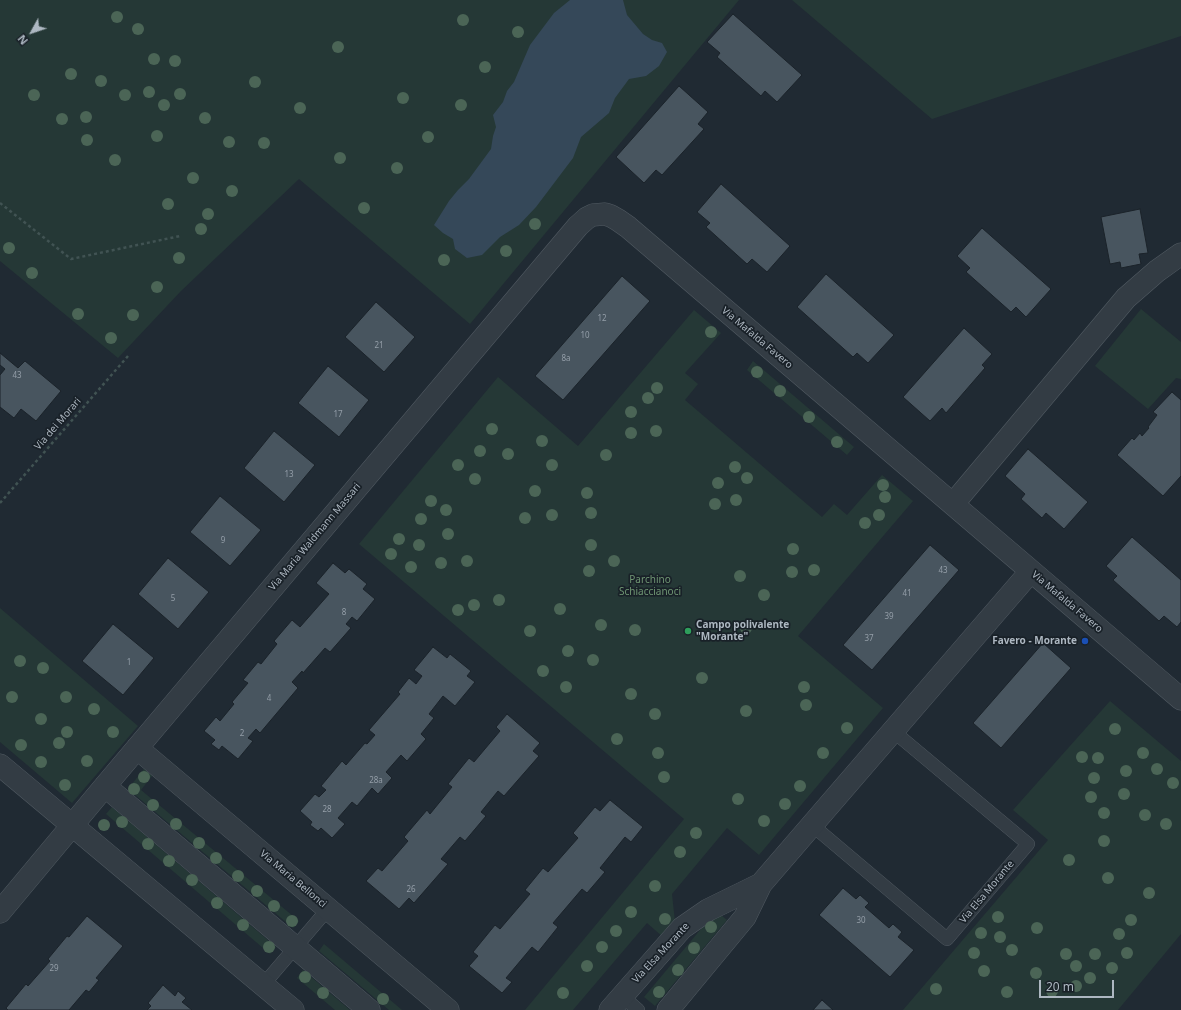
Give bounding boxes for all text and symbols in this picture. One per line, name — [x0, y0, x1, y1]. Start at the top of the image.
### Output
north arrow — [12, 12, 52, 52]
text: N — [14, 32, 31, 48]
street label: Via Mafalda Favero — [719, 305, 795, 371]
house number: 12 — [597, 314, 607, 324]
house number: 10 — [580, 331, 590, 341]
house number: 21 — [374, 341, 384, 351]
house number: 8a — [561, 354, 571, 364]
house number: 43 — [12, 371, 22, 381]
street label: Via dei Morari — [32, 395, 84, 453]
house number: 17 — [333, 410, 343, 420]
house number: 13 — [284, 470, 294, 480]
street label: Via Maria Waldmann Massari — [267, 481, 363, 593]
house number: 9 — [221, 536, 225, 546]
house number: 43 — [938, 566, 948, 576]
street label: Via Mafalda Favero — [1029, 569, 1105, 635]
park label: Parchino Schiaccianoci — [619, 574, 681, 598]
house number: 41 — [902, 589, 912, 599]
house number: 5 — [171, 594, 175, 604]
house number: 8 — [342, 608, 346, 618]
house number: 39 — [884, 612, 894, 622]
place label: Campo polivalente "Morante" — [696, 619, 789, 642]
marker: Campo polivalente "Morante" — [683, 626, 693, 636]
house number: 37 — [864, 634, 874, 644]
place label: Favero - Morante — [992, 635, 1077, 647]
marker: Favero - Morante — [1080, 636, 1090, 646]
house number: 1 — [127, 658, 131, 668]
house number: 4 — [267, 694, 271, 704]
house number: 2 — [240, 729, 244, 739]
house number: 28a — [369, 776, 383, 786]
house number: 28 — [322, 805, 332, 815]
street label: Via Maria Bellonci — [257, 848, 329, 910]
street label: Via Elsa Morante — [957, 858, 1017, 926]
house number: 26 — [406, 885, 416, 895]
house number: 30 — [856, 916, 866, 926]
street label: Via Elsa Morante — [630, 920, 692, 986]
house number: 29 — [49, 964, 59, 974]
scale bar — [1041, 972, 1116, 998]
text: 20 m — [1046, 978, 1074, 995]

